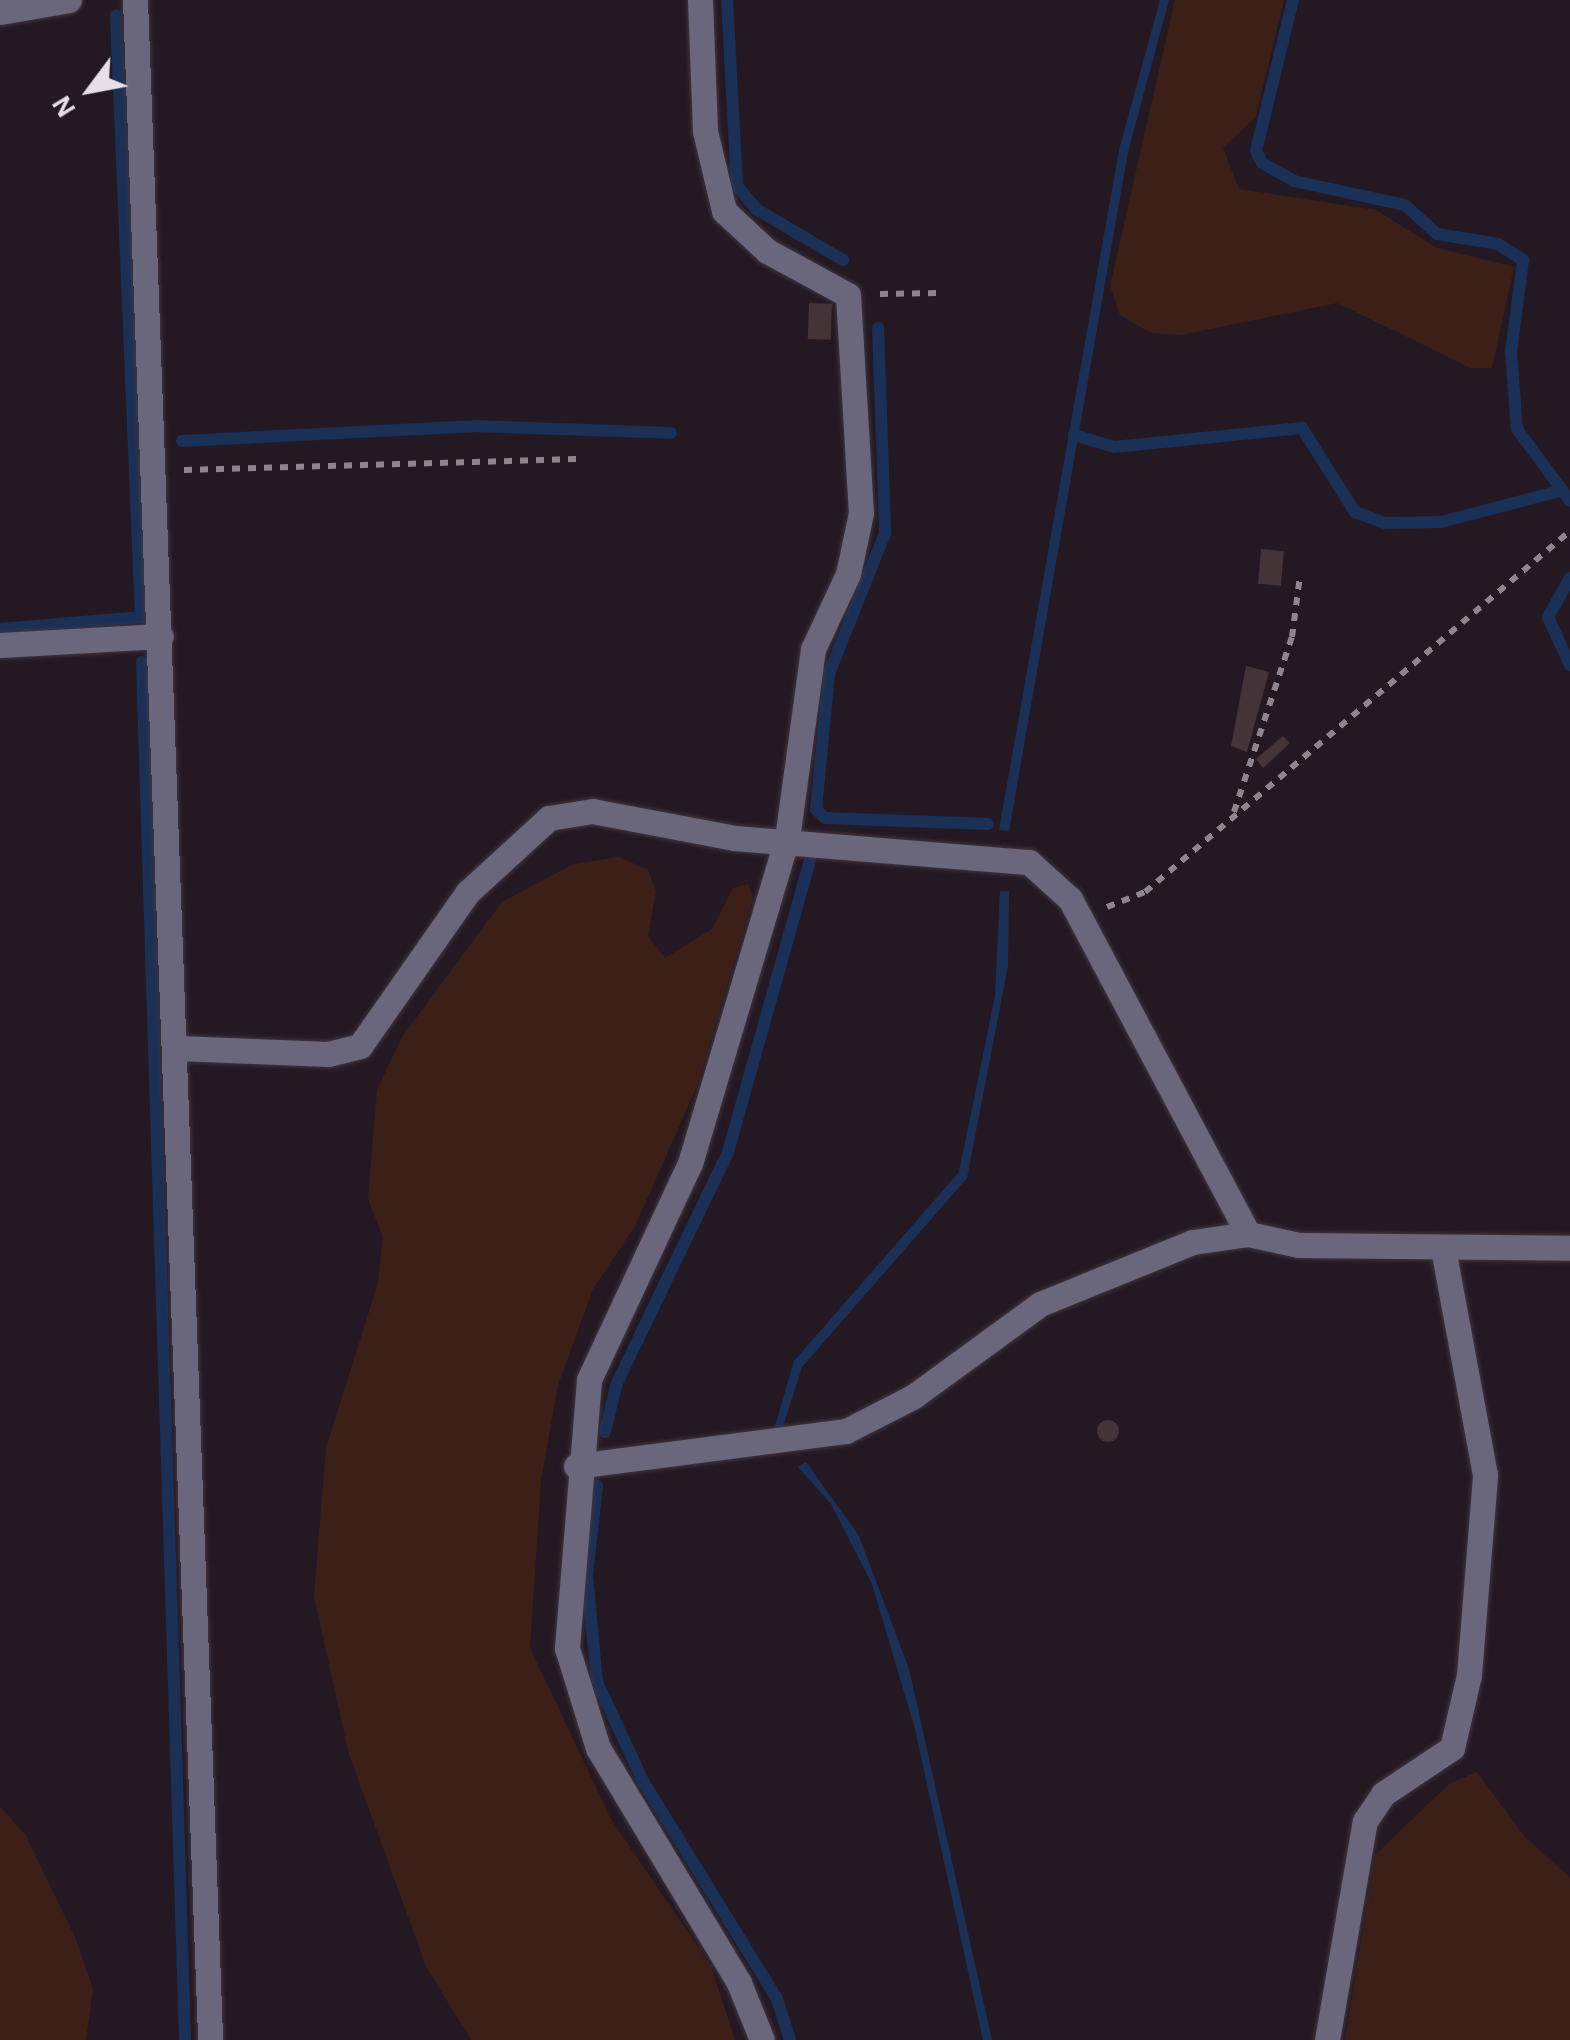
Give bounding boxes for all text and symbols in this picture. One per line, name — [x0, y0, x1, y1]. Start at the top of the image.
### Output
north arrow — [40, 40, 140, 140]
text: N — [48, 90, 82, 122]

